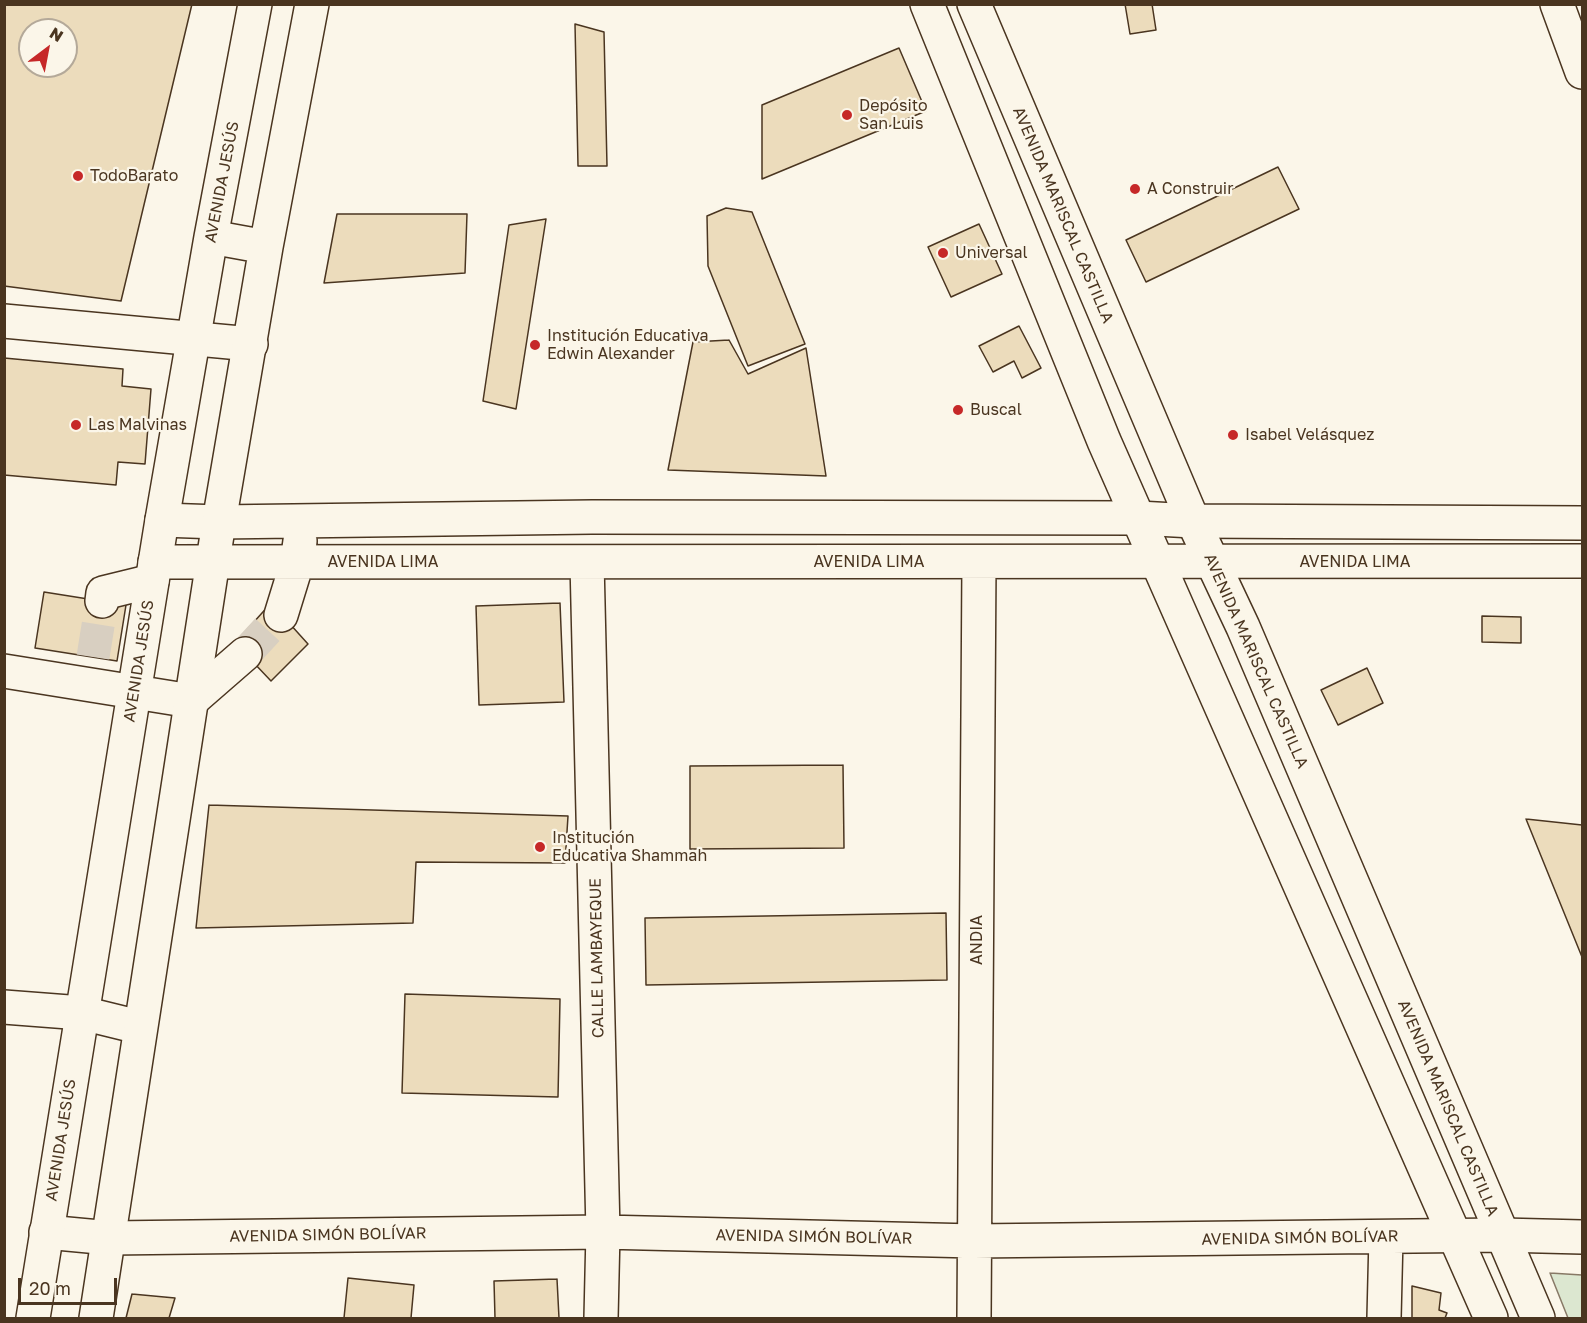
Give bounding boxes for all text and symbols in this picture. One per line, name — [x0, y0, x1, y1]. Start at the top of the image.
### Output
north arrow — [18, 18, 78, 78]
text: N — [46, 23, 67, 46]
place label: Depósito San Luis — [859, 96, 928, 134]
street label: AVENIDA MARISCAL CASTILLA — [1009, 104, 1117, 326]
marker: Depósito San Luis — [840, 108, 854, 122]
street label: AVENIDA JESÚS — [201, 120, 243, 244]
place label: TodoBarato — [90, 166, 178, 186]
marker: TodoBarato — [71, 169, 85, 183]
place label: A Construir — [1147, 179, 1233, 199]
marker: A Construir — [1128, 182, 1142, 196]
place label: Universal — [955, 243, 1028, 263]
marker: Universal — [936, 246, 950, 260]
place label: Institución Educativa Edwin Alexander — [547, 326, 708, 364]
marker: Institución Educativa Edwin Alexander — [528, 338, 542, 352]
place label: Buscal — [970, 400, 1022, 420]
marker: Buscal — [951, 403, 965, 417]
place label: Las Malvinas — [88, 415, 187, 435]
marker: Las Malvinas — [69, 418, 83, 432]
place label: Isabel Velásquez — [1245, 425, 1374, 445]
marker: Isabel Velásquez — [1226, 428, 1240, 442]
street label: AVENIDA MARISCAL CASTILLA — [1200, 551, 1312, 771]
street label: AVENIDA LIMA — [327, 552, 439, 572]
street label: AVENIDA LIMA — [813, 552, 925, 572]
street label: AVENIDA LIMA — [1299, 552, 1411, 572]
street label: AVENIDA JESÚS — [120, 599, 158, 723]
place label: Institución Educativa Shammah — [552, 828, 707, 866]
marker: Institución Educativa Shammah — [533, 840, 547, 854]
street label: CALLE LAMBAYEQUE — [586, 878, 608, 1038]
street label: ANDIA — [967, 915, 987, 965]
street label: AVENIDA MARISCAL CASTILLA — [1394, 997, 1502, 1219]
street label: AVENIDA JESÚS — [42, 1078, 80, 1202]
street label: AVENIDA SIMÓN BOLÍVAR — [229, 1224, 427, 1246]
street label: AVENIDA SIMÓN BOLÍVAR — [715, 1226, 913, 1248]
street label: AVENIDA SIMÓN BOLÍVAR — [1201, 1227, 1399, 1249]
scale bar — [21, 1266, 120, 1304]
text: 20 m — [29, 1277, 71, 1299]

